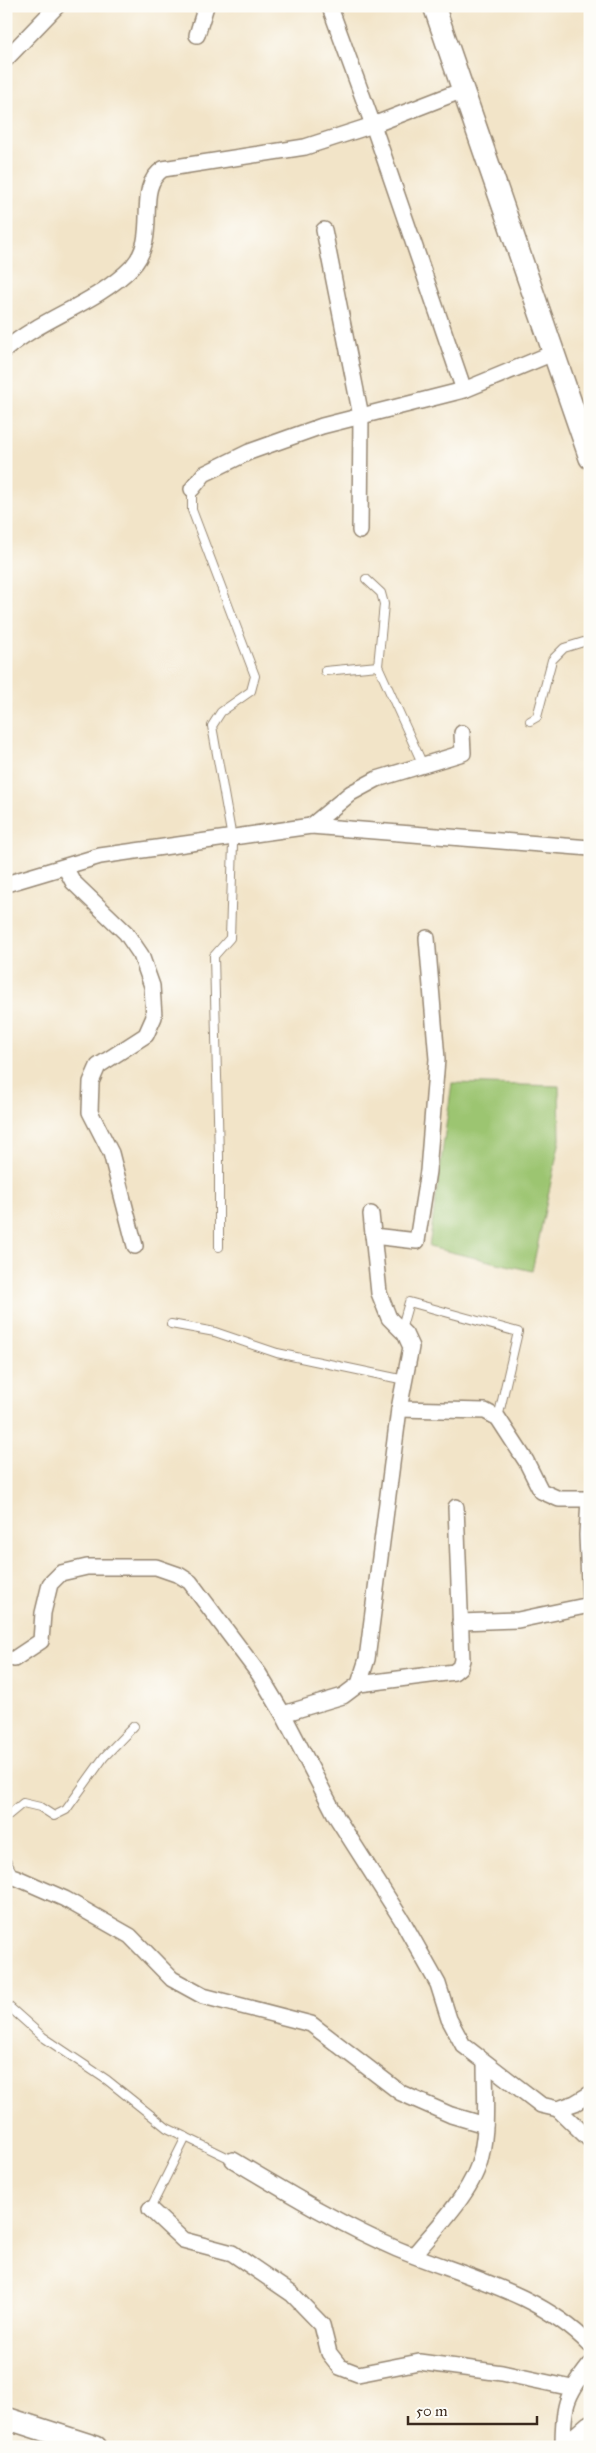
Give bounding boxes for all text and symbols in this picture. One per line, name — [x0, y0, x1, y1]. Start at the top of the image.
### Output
scale bar — [408, 2393, 537, 2425]
text: 50 m — [416, 2402, 448, 2420]

